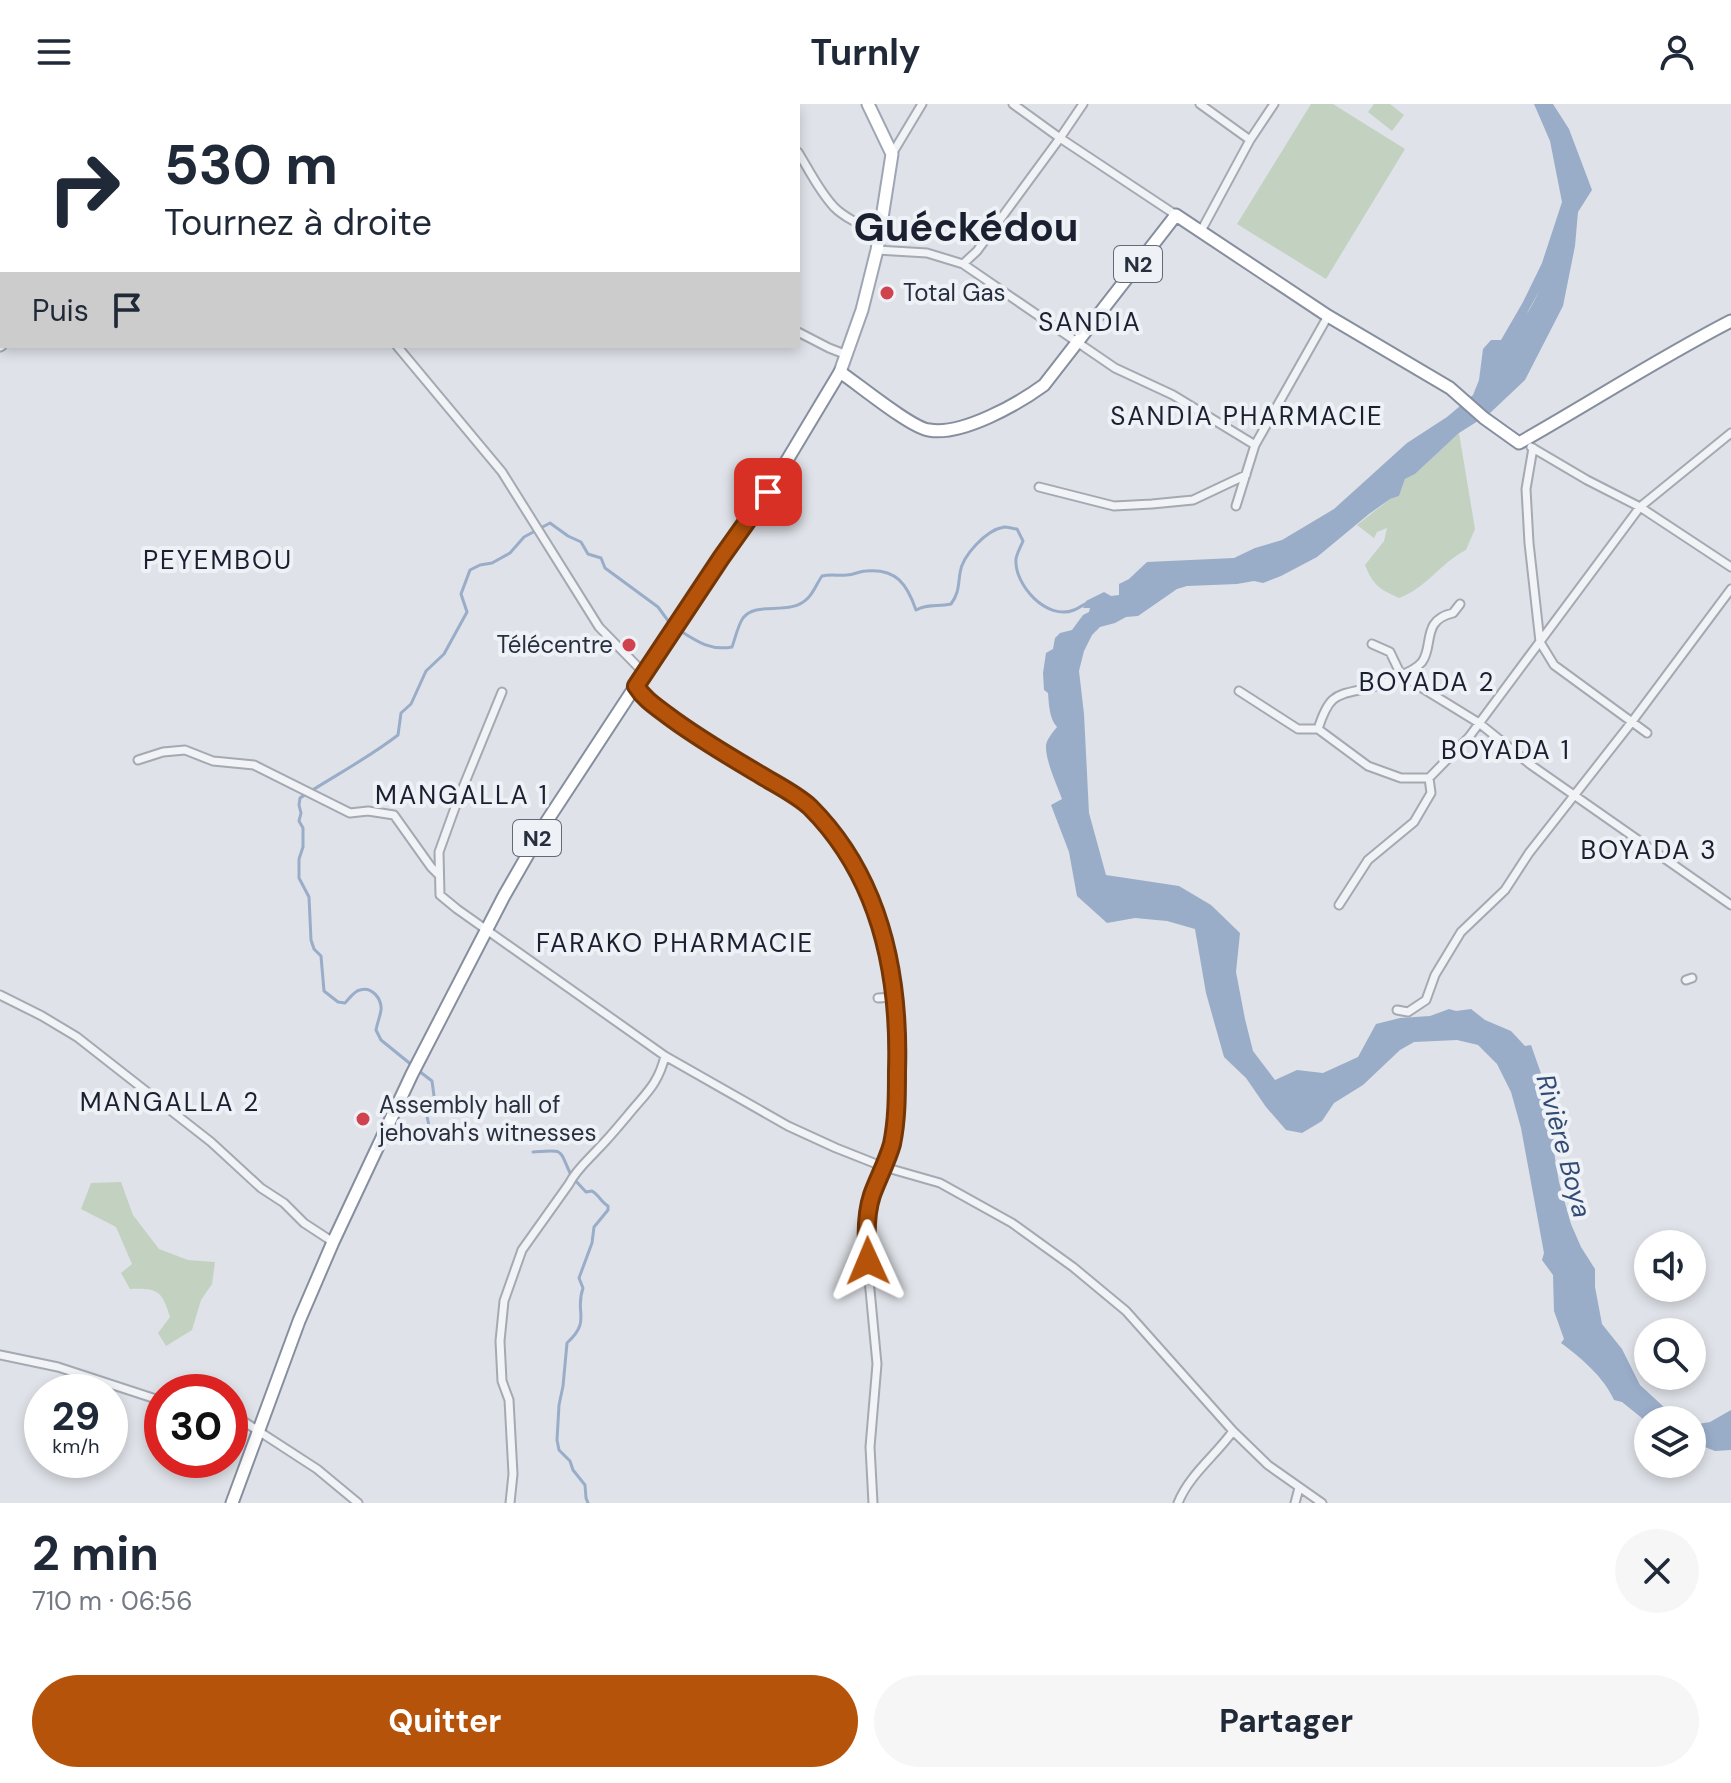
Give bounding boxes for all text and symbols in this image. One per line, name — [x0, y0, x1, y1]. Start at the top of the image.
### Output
text: Turnly — [810, 29, 921, 76]
icon: menu — [32, 30, 76, 74]
icon: person — [1655, 30, 1699, 74]
text: 530 m — [164, 128, 338, 201]
icon: right — [32, 136, 136, 240]
text: Tournez à droite — [164, 199, 432, 246]
district label: Guéckédou — [854, 201, 1078, 253]
road number: N2 — [1114, 246, 1162, 282]
place label: Total Gas — [903, 277, 1006, 308]
marker: Total Gas — [878, 284, 896, 302]
icon: arrive — [105, 288, 149, 332]
text: Puis — [32, 291, 89, 330]
district label: SANDIA — [1038, 305, 1142, 339]
district label: SANDIA PHARMACIE — [1110, 399, 1384, 433]
pin — [734, 458, 802, 526]
icon: arrive — [746, 470, 790, 514]
district label: PEYEMBOU — [143, 543, 293, 577]
place label: Télécentre — [496, 629, 613, 660]
marker: Télécentre — [620, 636, 638, 654]
district label: BOYADA 2 — [1359, 665, 1495, 699]
district label: BOYADA 1 — [1441, 733, 1571, 767]
district label: MANGALLA 1 — [375, 778, 549, 812]
road number: N2 — [513, 820, 561, 856]
district label: BOYADA 3 — [1580, 833, 1718, 867]
district label: FARAKO PHARMACIE — [536, 926, 814, 960]
water label: Rivière Boya — [1529, 1071, 1599, 1221]
district label: MANGALLA 2 — [80, 1085, 260, 1119]
place label: Assembly hall of jehovah's witnesses — [378, 1089, 597, 1148]
marker: Assembly hall of jehovah's witnesses — [354, 1110, 372, 1128]
position arrow — [826, 1219, 910, 1303]
map controls — [1634, 1230, 1706, 1478]
button: sound — [1634, 1230, 1706, 1302]
button: search — [1634, 1318, 1706, 1390]
speed limit sign: 30 — [144, 1374, 248, 1478]
text: 29 — [52, 1390, 100, 1442]
button: layers — [1634, 1406, 1706, 1478]
text: km/h — [52, 1433, 100, 1459]
text: 2 min — [32, 1522, 159, 1585]
button: close — [1615, 1529, 1699, 1613]
text: 710 m · 06:56 — [32, 1584, 193, 1618]
button: Quitter — [32, 1675, 858, 1767]
button: Partager — [874, 1675, 1699, 1767]

